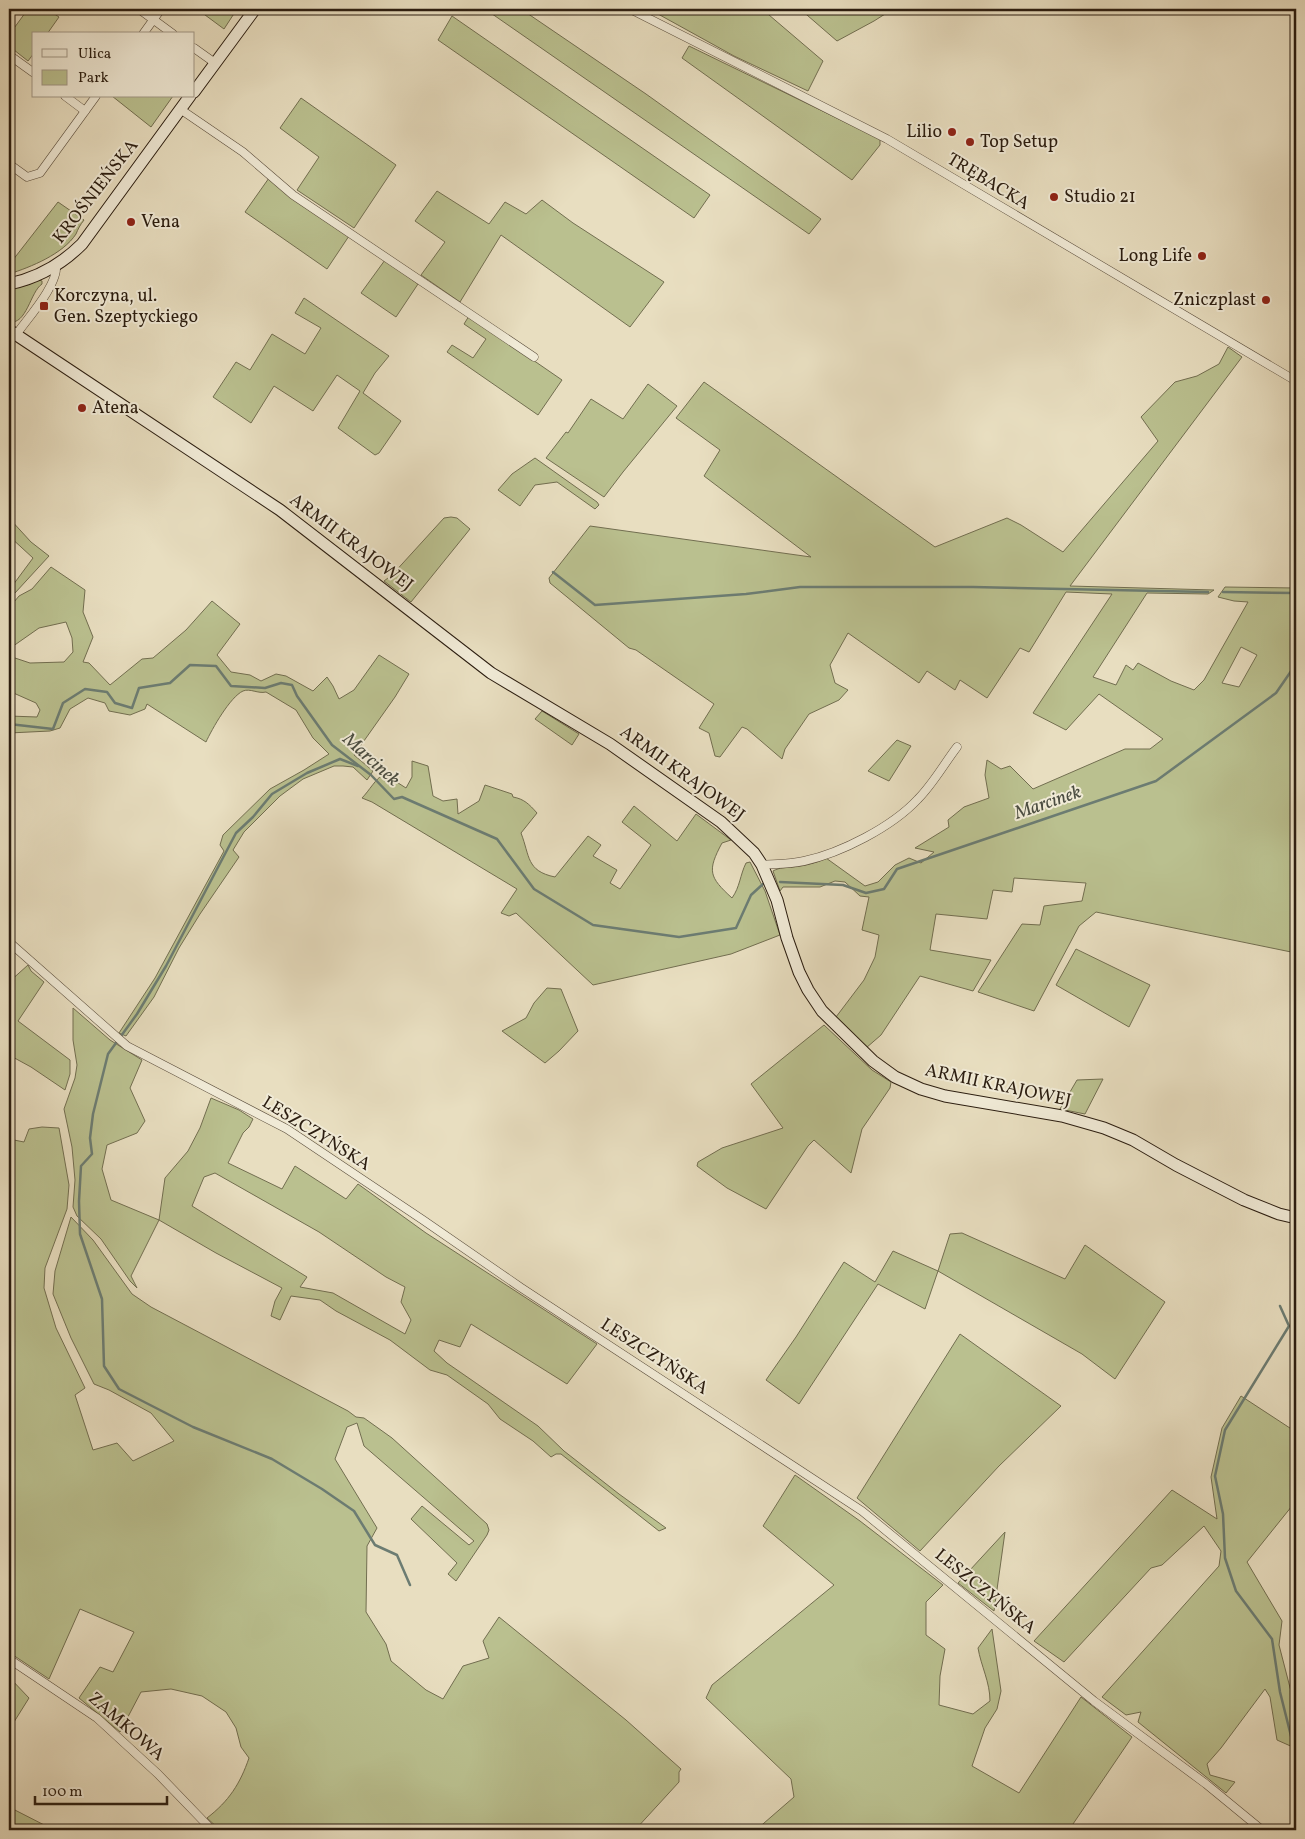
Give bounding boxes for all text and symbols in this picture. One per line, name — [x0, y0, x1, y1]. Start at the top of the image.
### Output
legend — [32, 32, 195, 98]
text: Ulica — [78, 44, 111, 65]
text: Park — [78, 68, 109, 89]
place label: Lilio — [906, 120, 942, 145]
marker: Lilio — [946, 126, 958, 138]
place label: Top Setup — [980, 130, 1058, 155]
street label: KROŚNIEŃSKA — [47, 134, 145, 249]
marker: Top Setup — [964, 136, 976, 148]
street label: TRĘBACKA — [942, 147, 1034, 217]
place label: Studio 21 — [1064, 185, 1136, 210]
marker: Studio 21 — [1048, 191, 1060, 203]
place label: Vena — [141, 210, 180, 235]
marker: Vena — [125, 216, 137, 228]
place label: Long Life — [1119, 244, 1192, 269]
marker: Long Life — [1196, 250, 1208, 262]
place label: Korczyna, ul. Gen. Szeptyckiego — [54, 284, 198, 330]
place label: Zniczplast — [1173, 288, 1256, 313]
marker: Zniczplast — [1260, 294, 1272, 306]
marker: Korczyna, ul. Gen. Szeptyckiego — [38, 300, 50, 312]
place label: Atena — [92, 396, 139, 421]
marker: Atena — [76, 402, 88, 414]
street label: ARMII KRAJOWEJ — [284, 488, 418, 598]
street label: ARMII KRAJOWEJ — [614, 720, 750, 828]
water label: Marcinek — [336, 727, 406, 793]
water label: Marcinek — [1010, 779, 1085, 827]
street label: ARMII KRAJOWEJ — [923, 1058, 1074, 1114]
street label: LESZCZYŃSKA — [257, 1090, 376, 1178]
street label: LESZCZYŃSKA — [595, 1313, 713, 1402]
street label: LESZCZYŃSKA — [929, 1543, 1041, 1641]
street label: ZAMKOWA — [82, 1687, 170, 1768]
scale bar — [35, 1774, 168, 1806]
text: 100 m — [42, 1782, 82, 1803]

